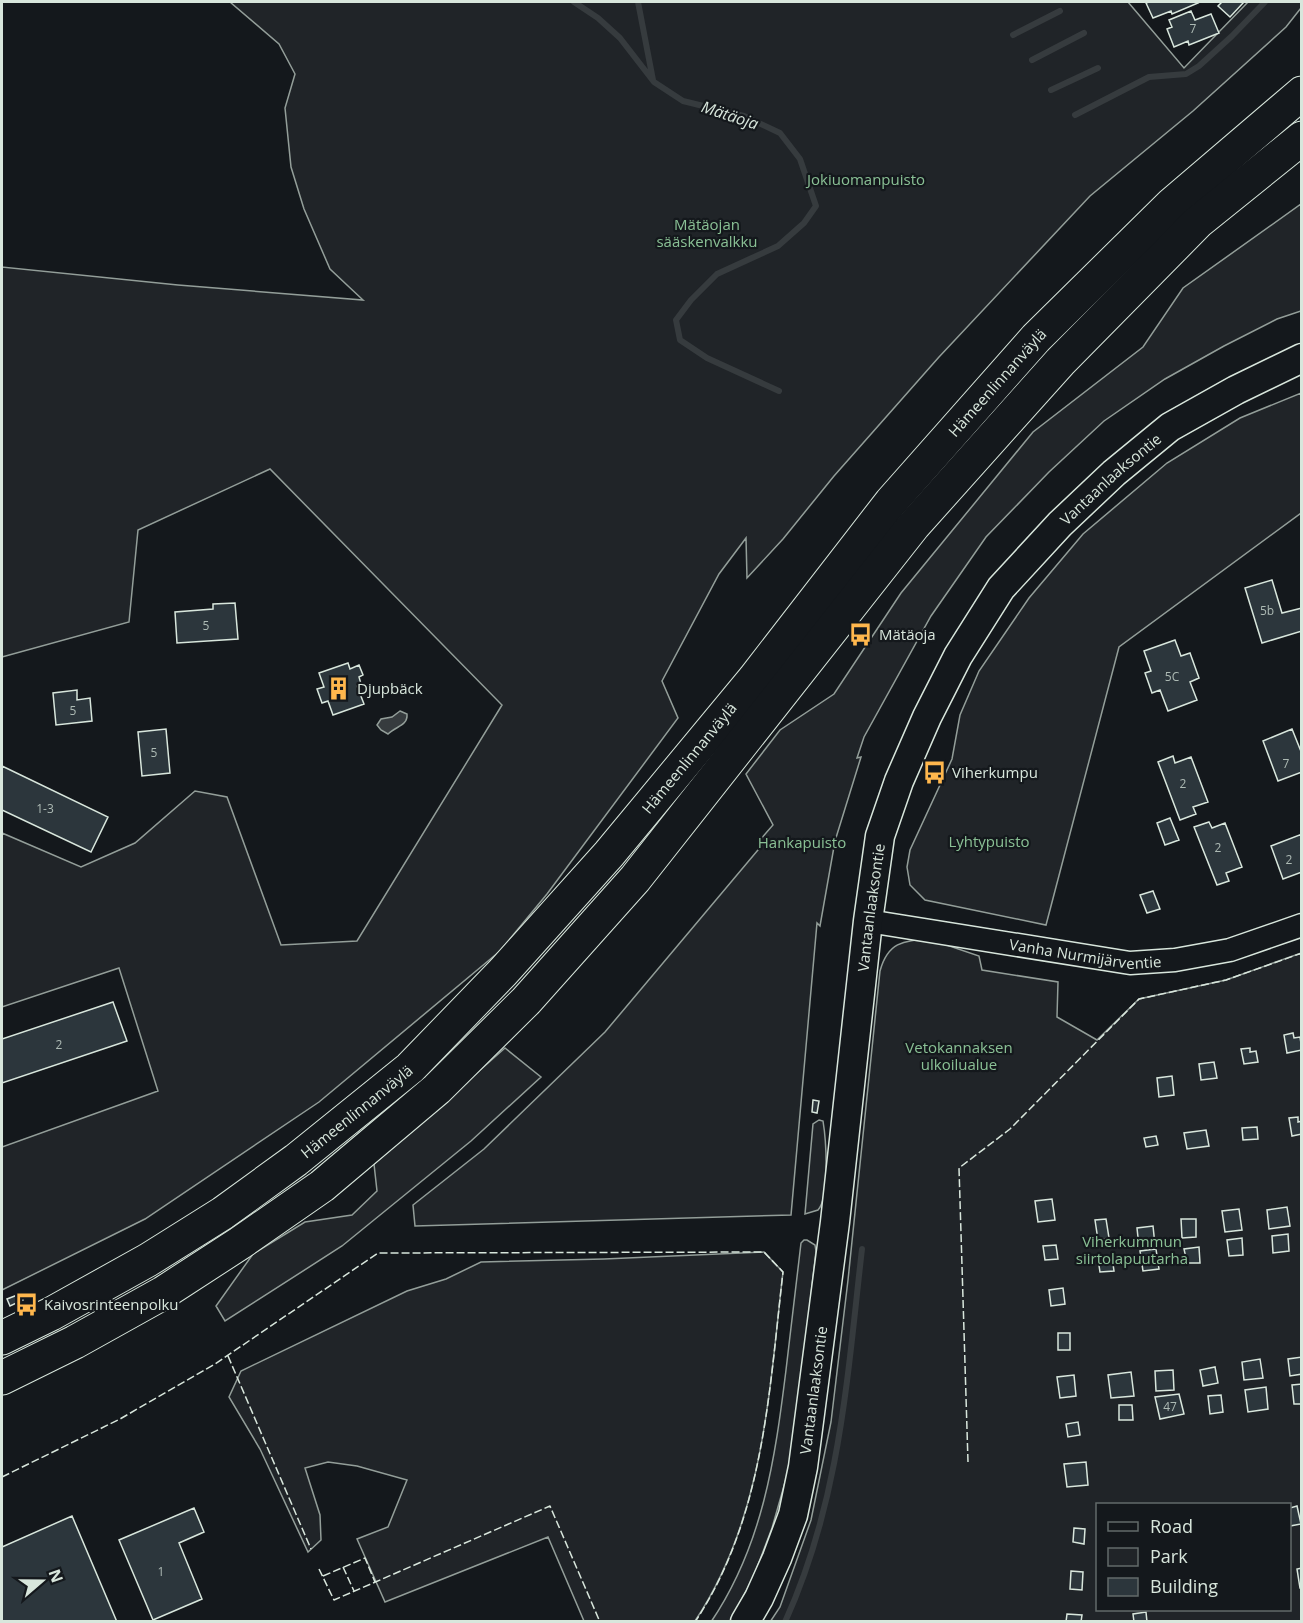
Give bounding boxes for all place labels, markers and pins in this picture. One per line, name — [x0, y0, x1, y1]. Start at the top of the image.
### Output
bus stop icon: Mätäoja — [848, 621, 874, 647]
place label: Mätäoja — [879, 624, 936, 644]
building icon: Djupbäck — [326, 675, 352, 701]
place label: Djupbäck — [357, 678, 423, 698]
bus stop icon: Viherkumpu — [921, 759, 947, 785]
place label: Viherkumpu — [952, 762, 1038, 782]
bus stop icon: Kaivosrinteenpolku — [13, 1291, 39, 1317]
place label: Kaivosrinteenpolku — [44, 1294, 179, 1314]

